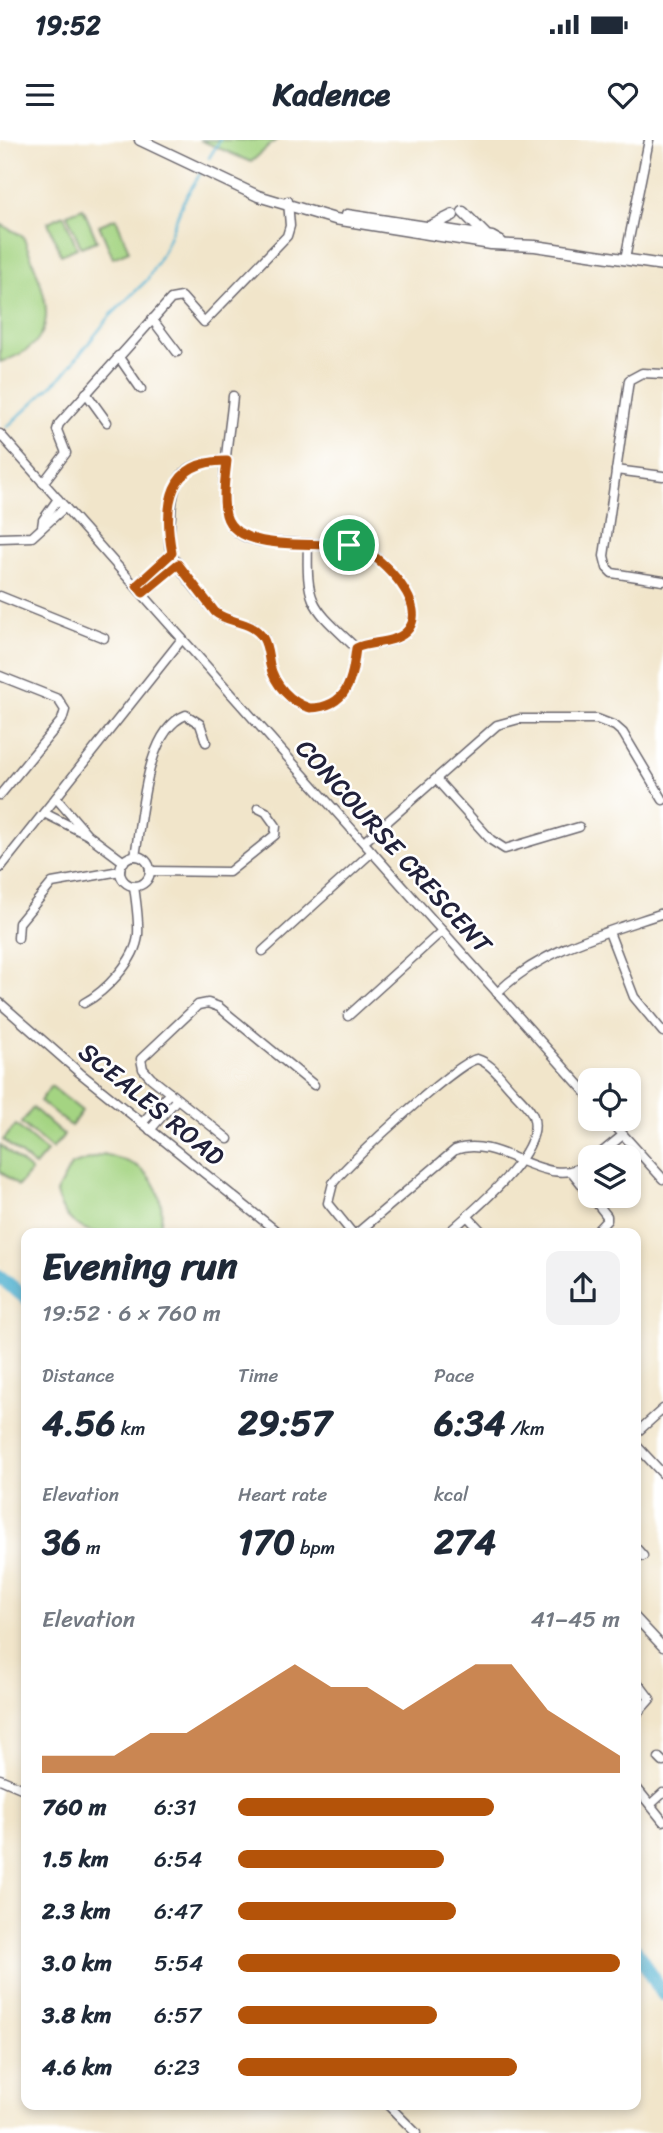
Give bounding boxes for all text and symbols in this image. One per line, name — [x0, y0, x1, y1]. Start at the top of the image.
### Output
text: 19:52 — [35, 2, 101, 48]
text: Kadence — [273, 66, 390, 123]
icon: menu — [21, 76, 59, 114]
icon: heart — [604, 76, 642, 114]
pin — [319, 515, 379, 575]
icon: arrive — [330, 526, 368, 564]
street label: CONCOURSE CRESCENT — [284, 728, 505, 966]
street label: SCEALES ROAD — [68, 1030, 236, 1178]
map controls — [578, 1068, 641, 1208]
button: locate — [578, 1068, 641, 1131]
button: layers — [578, 1145, 641, 1208]
text: Evening run — [42, 1233, 238, 1300]
button: share — [546, 1251, 620, 1325]
text: 19:52 · 6 × 760 m — [42, 1293, 221, 1334]
text: Distance — [42, 1359, 114, 1392]
text: Time — [238, 1359, 278, 1392]
text: Pace — [434, 1359, 474, 1392]
text: 4.56 — [42, 1392, 116, 1454]
text: 29:57 — [238, 1392, 332, 1454]
text: 6:34 — [434, 1392, 506, 1454]
text: km — [116, 1412, 145, 1445]
text: /km — [506, 1412, 545, 1445]
text: Elevation — [42, 1478, 119, 1511]
text: Heart rate — [238, 1478, 327, 1511]
text: kcal — [434, 1478, 469, 1511]
text: 36 — [42, 1511, 81, 1573]
text: 170 — [238, 1511, 295, 1573]
text: 274 — [434, 1511, 496, 1573]
text: m — [81, 1531, 101, 1564]
text: bpm — [295, 1531, 335, 1564]
text: Elevation — [42, 1599, 135, 1640]
text: 41–45 m — [531, 1599, 620, 1640]
text: 760 m — [42, 1787, 106, 1828]
text: 6:31 — [154, 1787, 197, 1828]
text: 1.5 km — [42, 1839, 109, 1880]
text: 6:54 — [154, 1839, 202, 1880]
text: 2.3 km — [42, 1891, 111, 1932]
text: 6:47 — [154, 1891, 202, 1932]
text: 3.0 km — [42, 1943, 112, 1984]
text: 5:54 — [154, 1943, 203, 1984]
text: 3.8 km — [42, 1995, 111, 2036]
text: 6:57 — [154, 1995, 201, 2036]
text: 4.6 km — [42, 2047, 112, 2088]
text: 6:23 — [154, 2047, 200, 2088]

